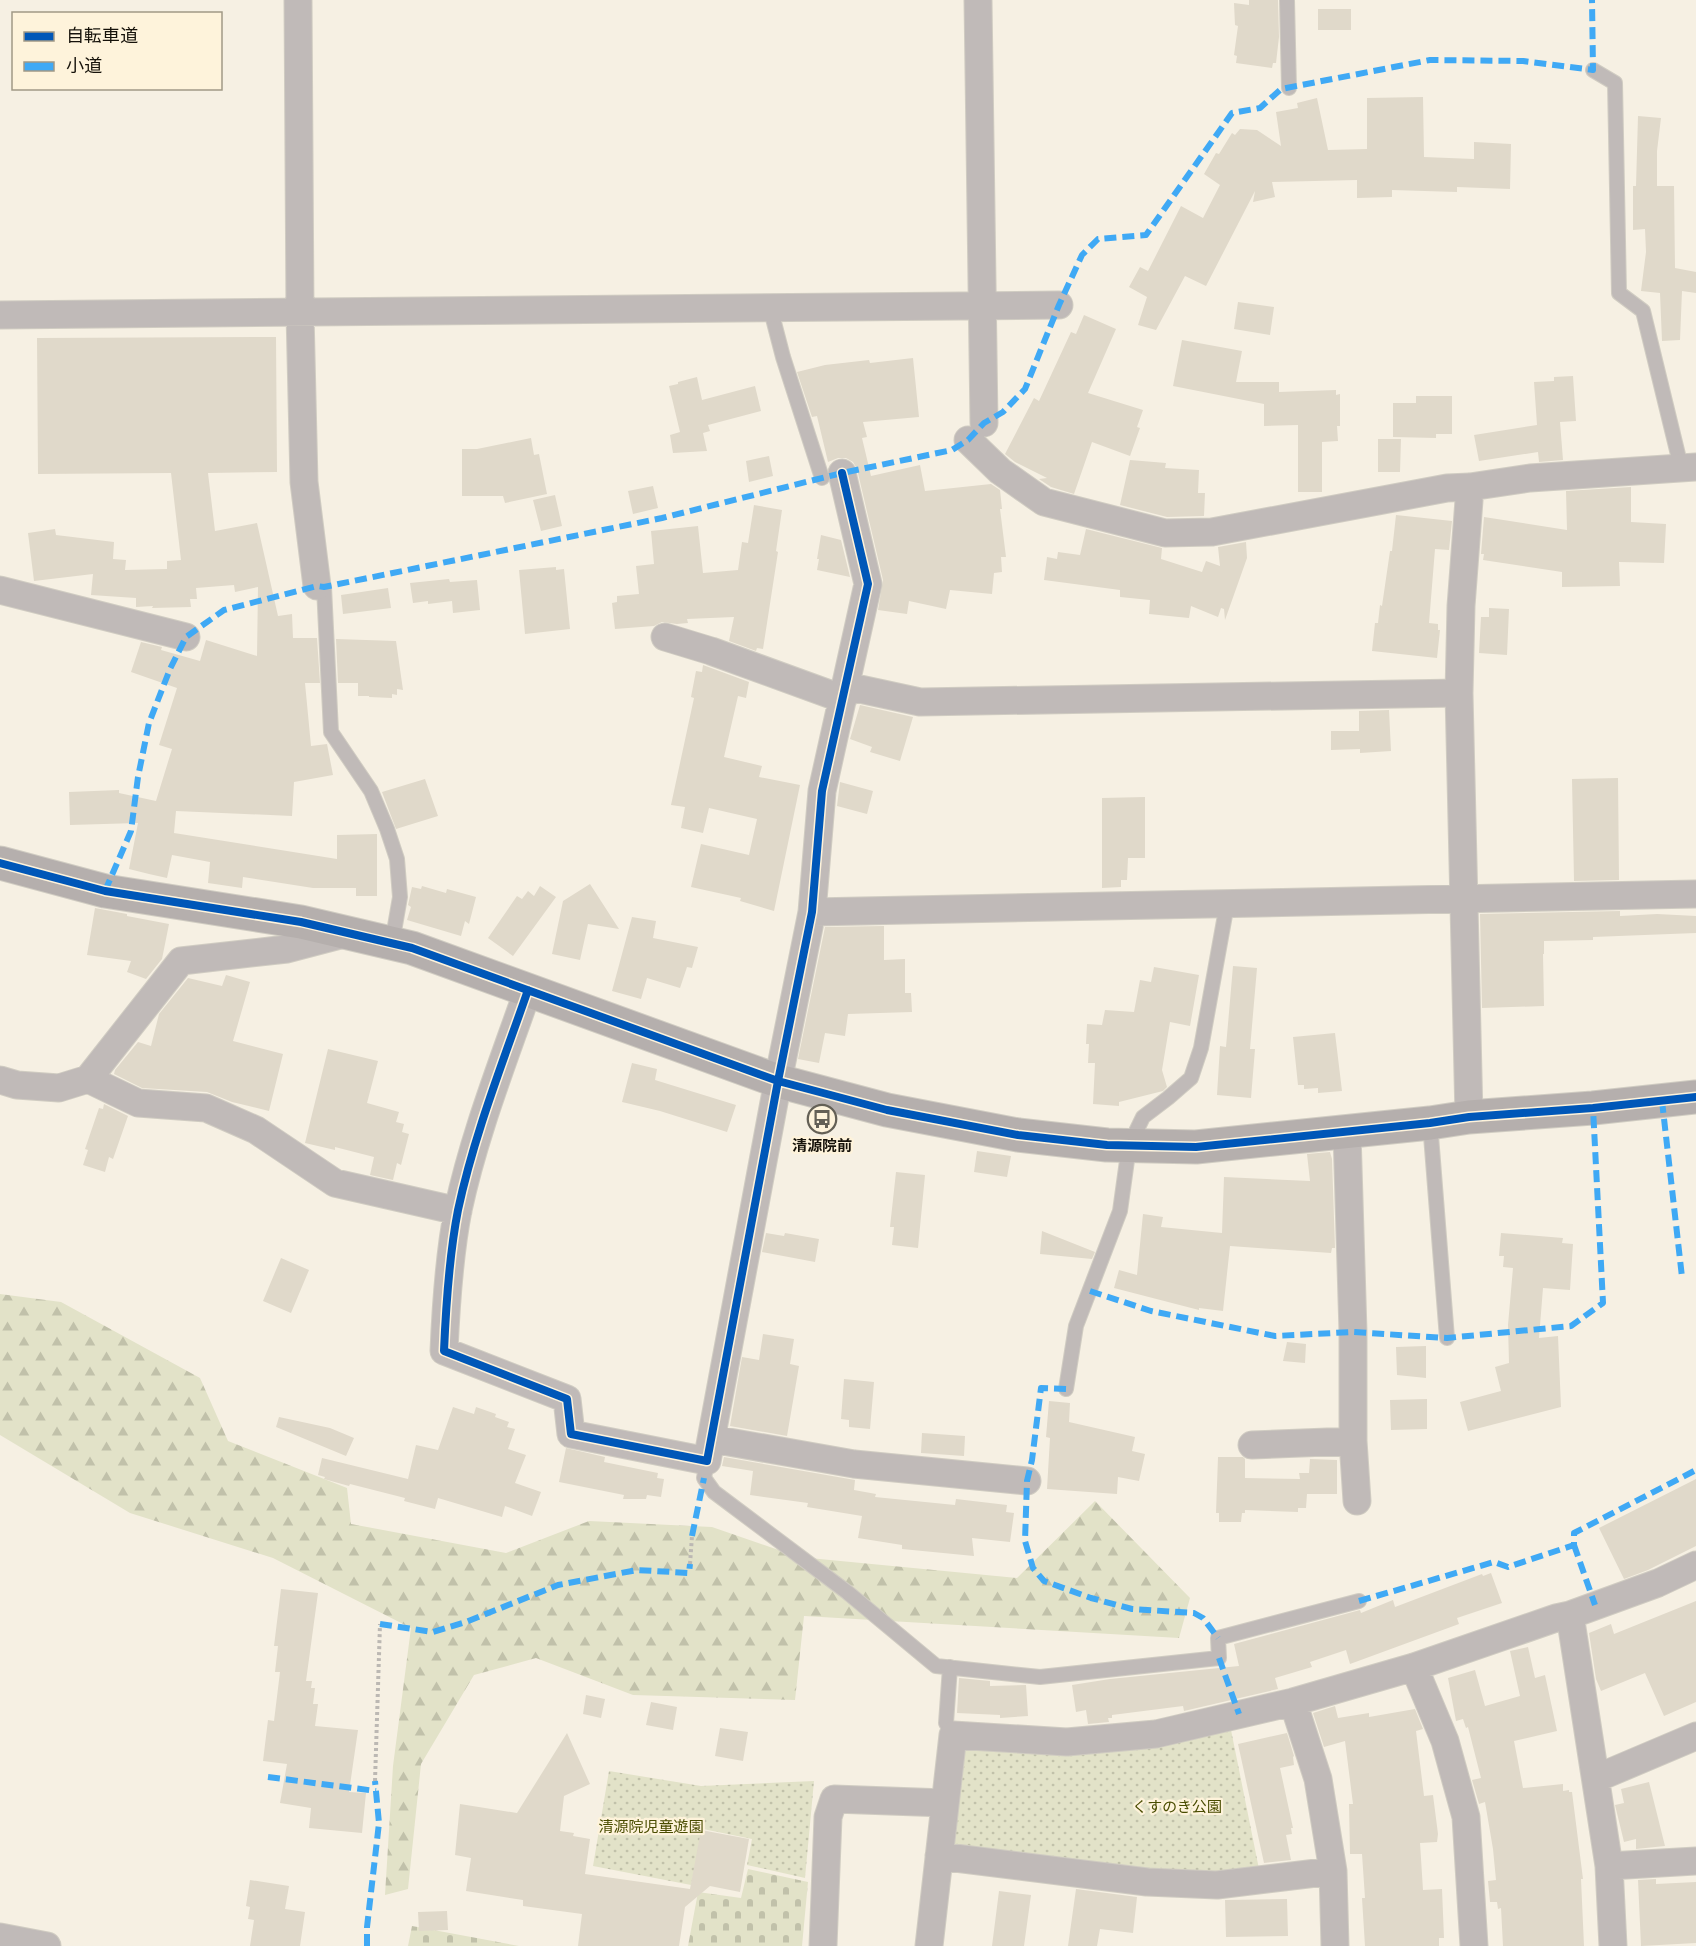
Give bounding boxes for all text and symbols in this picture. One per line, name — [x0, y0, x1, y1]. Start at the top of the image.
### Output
legend — [12, 12, 222, 90]
text: 自転車道 — [66, 23, 138, 48]
text: 小道 — [66, 53, 102, 78]
bus stop icon: 清源院前 — [806, 1103, 838, 1135]
place label: 清源院前 — [792, 1135, 852, 1156]
park label: くすのき公園 — [1132, 1796, 1222, 1817]
park label: 清源院児童遊園 — [598, 1816, 704, 1837]

